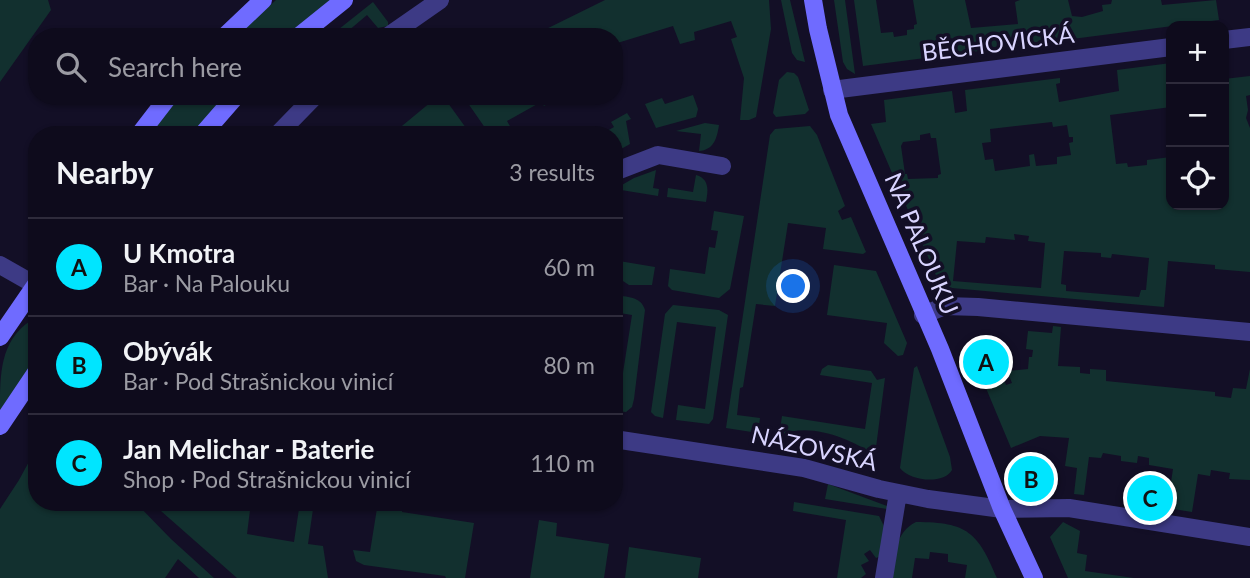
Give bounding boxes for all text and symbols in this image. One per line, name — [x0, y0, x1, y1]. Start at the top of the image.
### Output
street label: BĚCHOVICKÁ — [920, 19, 1076, 66]
map controls — [1166, 21, 1229, 210]
button: + — [1166, 21, 1229, 84]
search box — [28, 28, 623, 105]
icon: search — [52, 48, 90, 86]
text: Search here — [108, 51, 242, 83]
button: − — [1166, 84, 1229, 147]
button: locate — [1166, 147, 1229, 210]
text: Nearby — [56, 154, 154, 190]
text: 3 results — [509, 158, 595, 186]
street label: NA PALOUKU — [879, 168, 965, 319]
text: U Kmotra — [123, 237, 235, 269]
text: A — [71, 253, 87, 281]
text: 60 m — [544, 253, 595, 281]
text: Bar · Na Palouku — [123, 269, 290, 297]
your location — [776, 269, 810, 303]
text: Obývák — [123, 335, 212, 367]
pin: A — [963, 336, 1009, 388]
text: B — [71, 351, 87, 379]
text: 80 m — [544, 351, 595, 379]
text: Bar · Pod Strašnickou vinicí — [123, 367, 393, 395]
street label: NÁZOVSKÁ — [749, 419, 881, 476]
text: Jan Melichar - Baterie — [123, 433, 374, 465]
text: C — [71, 449, 87, 477]
text: 110 m — [530, 449, 595, 477]
pin: B — [1008, 453, 1054, 505]
text: Shop · Pod Strašnickou vinicí — [123, 465, 410, 493]
pin: C — [1127, 472, 1173, 524]

